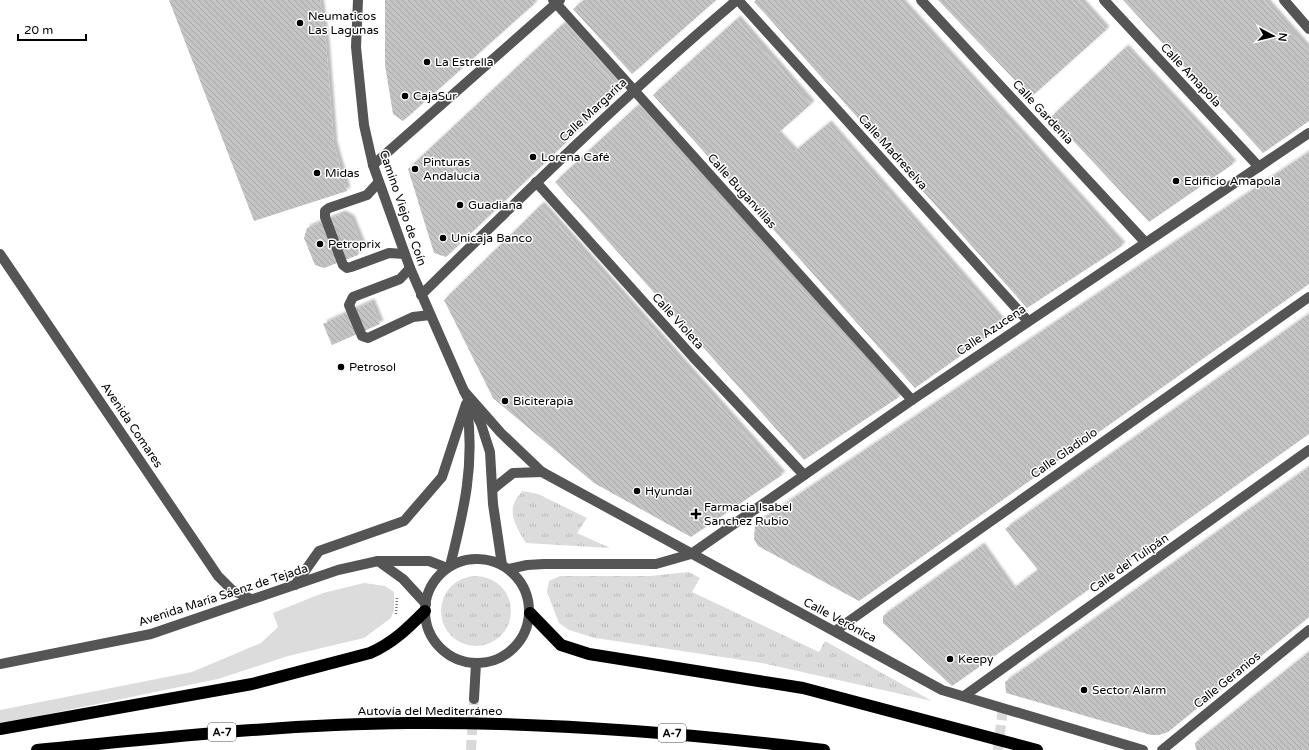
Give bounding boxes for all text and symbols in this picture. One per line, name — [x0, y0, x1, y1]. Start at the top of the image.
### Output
place label: Neumaticos Las Lagunas — [308, 9, 379, 37]
scale bar — [18, 16, 86, 42]
north arrow — [1253, 16, 1293, 56]
marker: Neumaticos Las Lagunas — [295, 18, 305, 28]
text: 20 m — [24, 23, 53, 37]
text: N — [1275, 32, 1289, 42]
street label: Calle Amapola — [1158, 40, 1224, 110]
place label: La Estrella — [435, 55, 494, 69]
marker: La Estrella — [422, 57, 432, 67]
street label: Calle Margarita — [556, 75, 630, 145]
street label: Calle Gardenia — [1010, 77, 1076, 147]
place label: CajaSur — [413, 89, 457, 103]
marker: CajaSur — [400, 91, 410, 101]
street label: Calle Madreselva — [855, 111, 931, 193]
street label: Camino Viejo de Coín — [377, 148, 429, 268]
place label: Lorena Café — [541, 150, 610, 164]
street label: Calle Buganvillas — [705, 151, 779, 231]
marker: Lorena Café — [528, 152, 538, 162]
place label: Pinturas Andalucia — [423, 155, 480, 183]
marker: Pinturas Andalucia — [410, 164, 420, 174]
place label: Midas — [325, 166, 360, 180]
marker: Midas — [312, 168, 322, 178]
place label: Edificio Amapola — [1184, 174, 1281, 188]
marker: Edificio Amapola — [1171, 176, 1181, 186]
place label: Guadiana — [468, 198, 523, 212]
marker: Guadiana — [455, 200, 465, 210]
place label: Unicaja Banco — [451, 231, 532, 245]
marker: Unicaja Banco — [438, 233, 448, 243]
place label: Petroprix — [328, 237, 381, 251]
marker: Petroprix — [315, 239, 325, 249]
street label: Calle Violeta — [649, 290, 707, 352]
street label: Calle Azucena — [954, 302, 1028, 358]
place label: Petrosol — [349, 360, 396, 374]
marker: Petrosol — [336, 362, 346, 372]
street label: Avenida Comares — [98, 380, 166, 470]
place label: Biciterapia — [513, 394, 574, 408]
marker: Biciterapia — [500, 396, 510, 406]
street label: Calle Gladiolo — [1028, 425, 1100, 481]
place label: Hyundai — [645, 484, 692, 498]
marker: Hyundai — [632, 486, 642, 496]
place label: Farmacia Isabel Sanchez Rubio — [704, 500, 792, 528]
marker: Farmacia Isabel Sanchez Rubio — [691, 509, 701, 519]
street label: Calle del Tulipán — [1087, 531, 1171, 595]
street label: Avenida María Sáenz de Tejada — [136, 561, 310, 629]
street label: Calle Verónica — [801, 595, 879, 645]
street label: Calle Geranios — [1191, 649, 1263, 711]
place label: Keepy — [958, 652, 994, 666]
marker: Keepy — [945, 654, 955, 664]
place label: Sector Alarm — [1092, 683, 1166, 697]
marker: Sector Alarm — [1079, 685, 1089, 695]
street label: Autovía del Mediterráneo — [358, 704, 502, 718]
road number: A-7 — [208, 723, 236, 741]
road number: A-7 — [658, 724, 686, 742]

